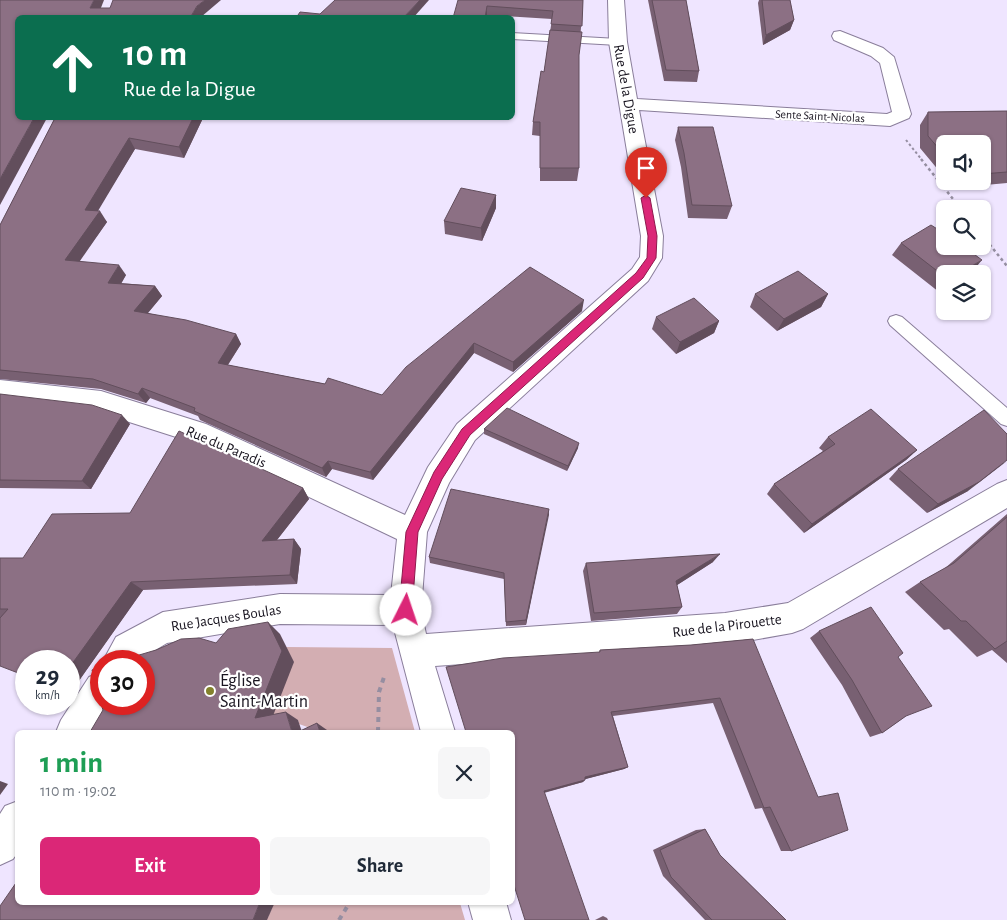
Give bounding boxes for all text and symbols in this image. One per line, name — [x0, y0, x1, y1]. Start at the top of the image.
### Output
icon: ahead — [40, 35, 105, 100]
text: 10 m — [123, 37, 187, 72]
street label: Rue de la Digue — [611, 43, 641, 135]
text: Rue de la Digue — [123, 78, 256, 100]
street label: Sente Saint-Nicolas — [775, 108, 865, 124]
map controls — [936, 135, 991, 320]
button: sound — [936, 135, 991, 190]
pin — [625, 147, 667, 198]
icon: arrive — [632, 154, 660, 182]
button: search — [936, 200, 991, 255]
button: layers — [936, 265, 991, 320]
street label: Rue du Paradis — [184, 423, 268, 471]
position arrow — [379, 583, 431, 635]
street label: Rue Jacques Boulas — [170, 602, 282, 634]
street label: Rue de la Pirouette — [672, 612, 782, 640]
speed limit sign: 30 — [90, 650, 155, 715]
text: 29 — [36, 664, 59, 689]
place label: Église Saint-Martin — [220, 669, 308, 711]
marker: Église Saint-Martin — [204, 685, 216, 697]
text: km/h — [35, 689, 60, 701]
button: close — [438, 747, 490, 799]
text: 1 min — [40, 748, 103, 778]
text: 110 m · 19:02 — [40, 783, 116, 799]
button: Exit — [40, 837, 260, 895]
button: Share — [270, 837, 490, 895]

